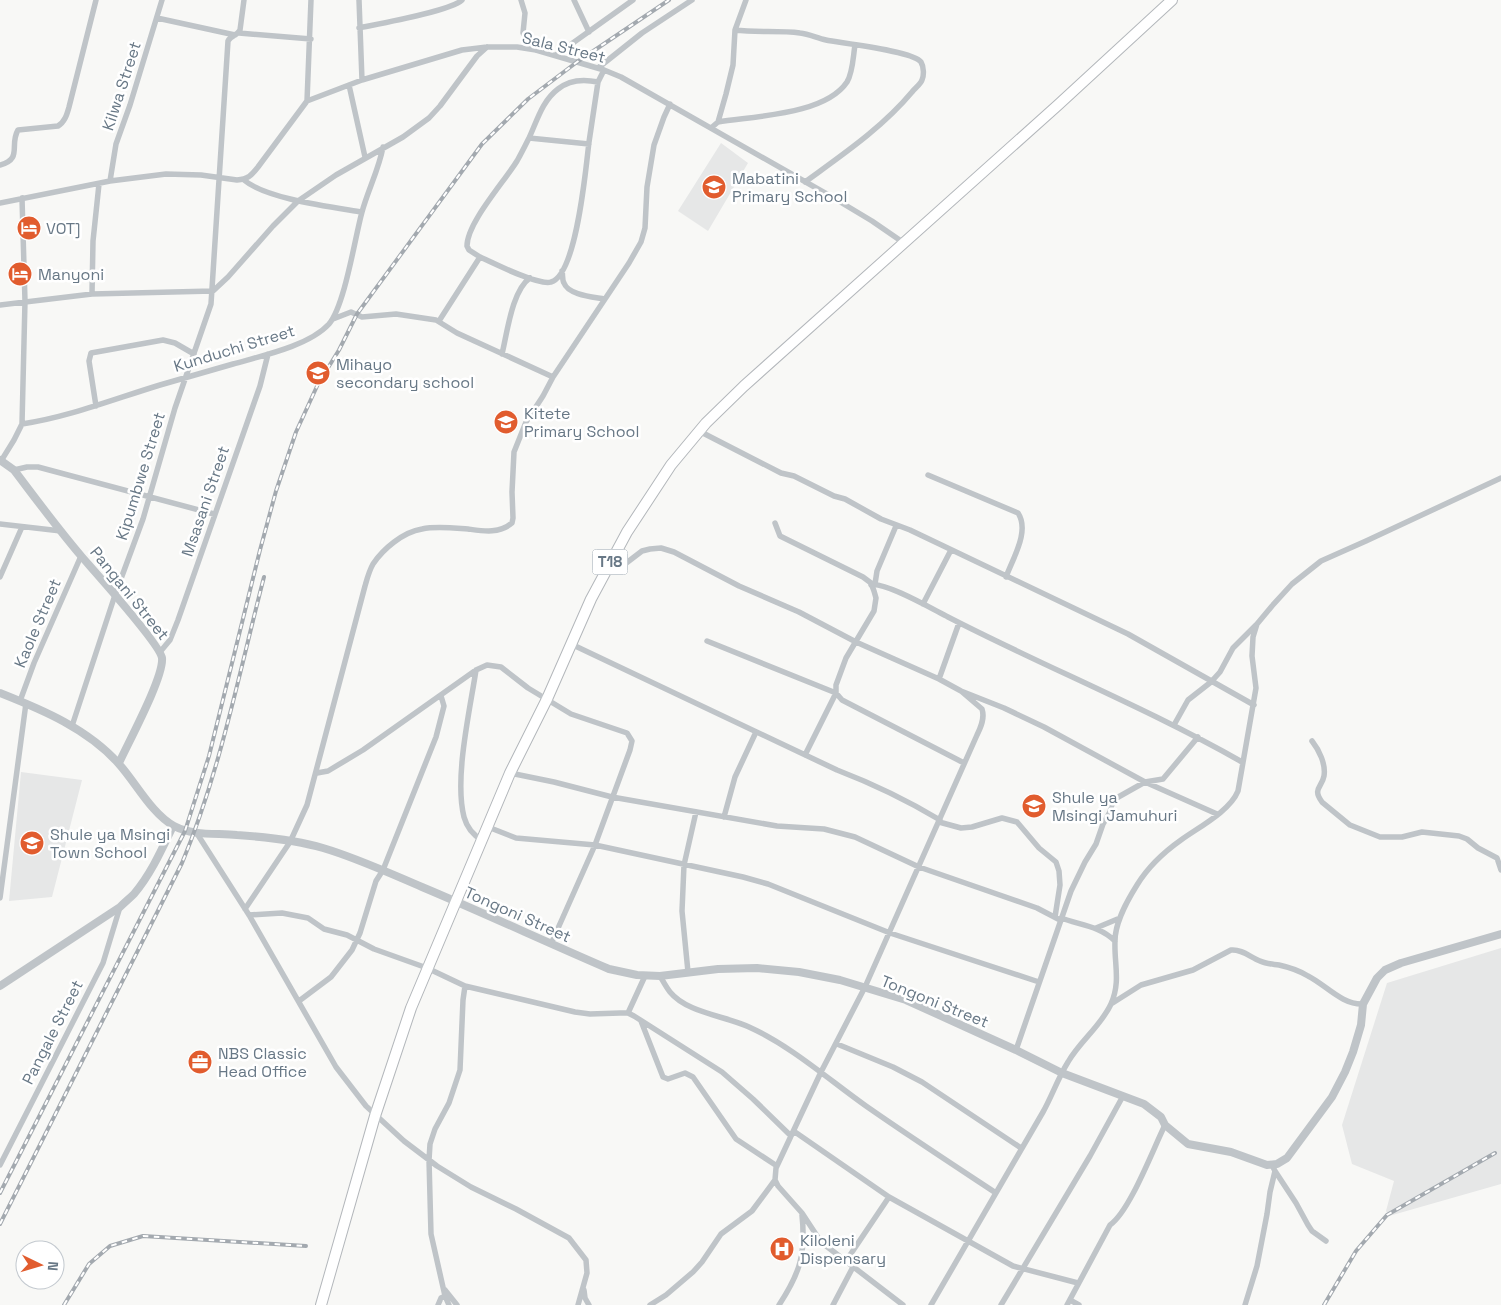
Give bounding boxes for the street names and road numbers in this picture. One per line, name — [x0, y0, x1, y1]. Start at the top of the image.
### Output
street label: Sala Street — [520, 27, 608, 68]
street label: Kilwa Street — [97, 39, 146, 133]
street label: Kunduchi Street — [171, 320, 297, 377]
street label: Kipumbwe Street — [111, 410, 170, 543]
street label: Msasani Street — [177, 443, 234, 559]
street label: Pangani Street — [85, 542, 174, 644]
road number: T18 — [592, 550, 628, 574]
street label: Kaole Street — [9, 575, 66, 671]
street label: Tongoni Street — [461, 882, 574, 947]
street label: Tongoni Street — [878, 970, 992, 1033]
street label: Pangale Street — [17, 977, 88, 1088]

